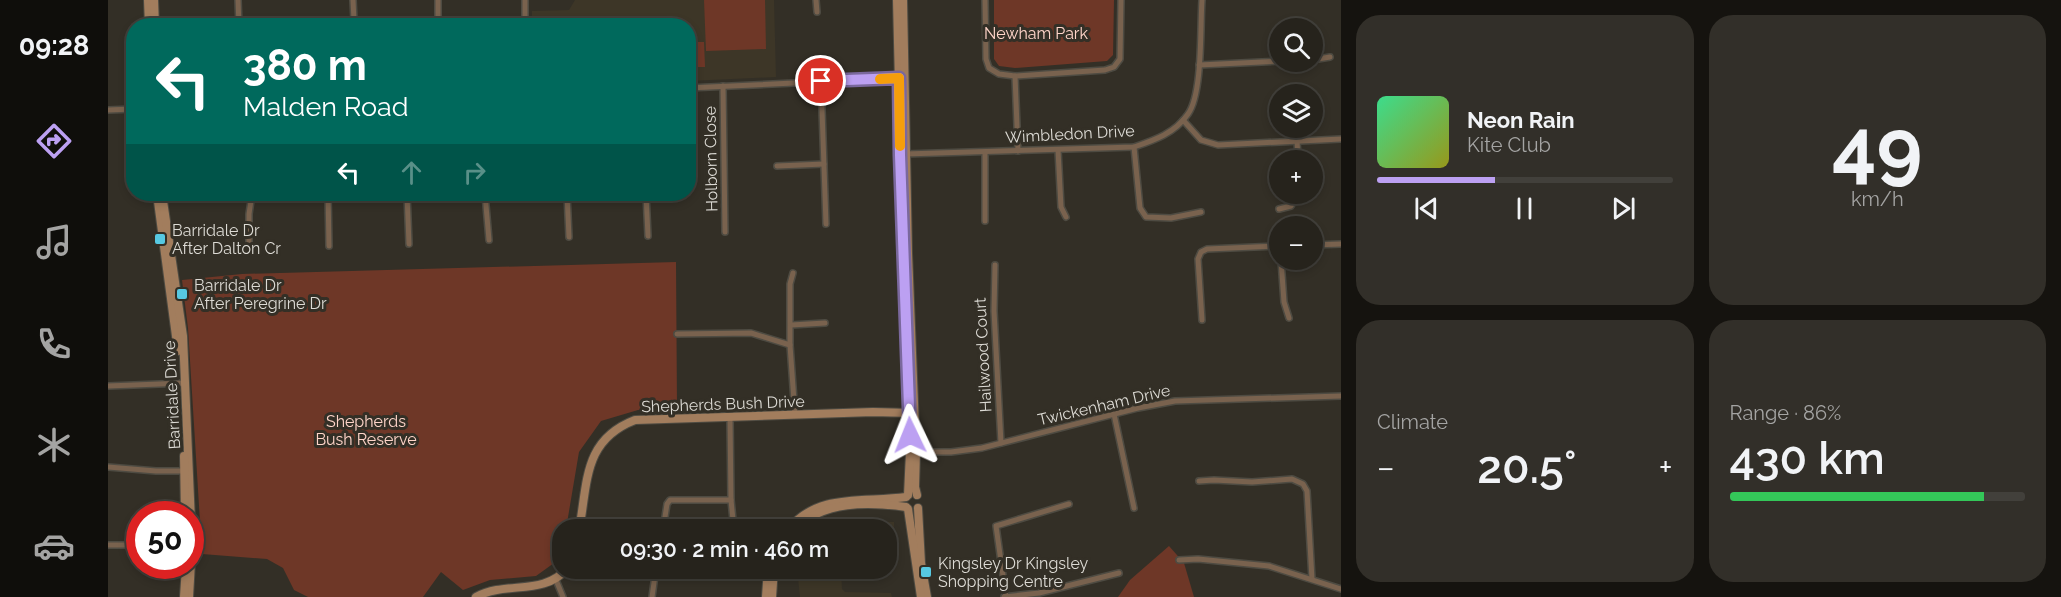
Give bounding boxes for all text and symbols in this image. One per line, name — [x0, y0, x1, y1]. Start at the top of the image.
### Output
map controls — [1269, 18, 1323, 270]
button: search — [1269, 18, 1323, 72]
park label: Newham Park — [984, 24, 1088, 43]
text: 09:28 — [19, 30, 89, 61]
text: 380 m — [243, 41, 367, 90]
icon: left — [144, 42, 222, 120]
pin — [795, 55, 846, 106]
icon: arrive — [804, 64, 837, 97]
button: layers — [1269, 84, 1323, 138]
text: Malden Road — [243, 91, 409, 122]
text: 49 — [1832, 102, 1922, 193]
street label: Holborn Close — [701, 106, 721, 212]
text: Neon Rain — [1467, 107, 1575, 133]
icon: directions — [33, 120, 75, 162]
street label: Wimbledon Drive — [1005, 121, 1135, 147]
text: Kite Club — [1467, 133, 1551, 157]
button: + — [1269, 150, 1323, 204]
icon: left — [332, 156, 365, 189]
icon: ahead — [395, 156, 428, 189]
icon: right — [458, 156, 491, 189]
text: km/h — [1851, 187, 1904, 211]
icon: previous — [1410, 192, 1443, 225]
icon: pause — [1508, 192, 1541, 225]
icon: next — [1607, 192, 1640, 225]
button: − — [1269, 216, 1323, 270]
icon: music — [33, 221, 75, 263]
place label: Barridale Dr After Dalton Cr — [172, 221, 281, 258]
marker: Barridale Dr After Dalton Cr — [153, 232, 167, 246]
place label: Barridale Dr After Peregrine Dr — [194, 276, 327, 313]
marker: Barridale Dr After Peregrine Dr — [175, 287, 189, 301]
street label: Hailwood Court — [970, 297, 995, 413]
icon: phone — [33, 323, 75, 365]
street label: Barridale Drive — [160, 340, 184, 450]
street label: Twickenham Drive — [1036, 380, 1172, 430]
street label: Shepherds Bush Drive — [641, 392, 805, 416]
text: Range · 86% — [1730, 401, 1841, 425]
position arrow — [878, 403, 942, 467]
text: Climate — [1377, 410, 1448, 434]
park label: Shepherds Bush Reserve — [315, 412, 417, 449]
icon: climate — [33, 424, 75, 466]
text: 430 km — [1730, 432, 1885, 485]
text: 20.5° — [1477, 441, 1576, 494]
text: − — [1377, 448, 1395, 487]
text: + — [1659, 448, 1672, 487]
speed limit sign: 50 — [126, 501, 204, 579]
icon: car — [33, 525, 75, 567]
text: 09:30 · 2 min · 460 m — [620, 536, 829, 562]
place label: Kingsley Dr Kingsley Shopping Centre — [938, 554, 1089, 591]
marker: Kingsley Dr Kingsley Shopping Centre — [919, 565, 933, 579]

